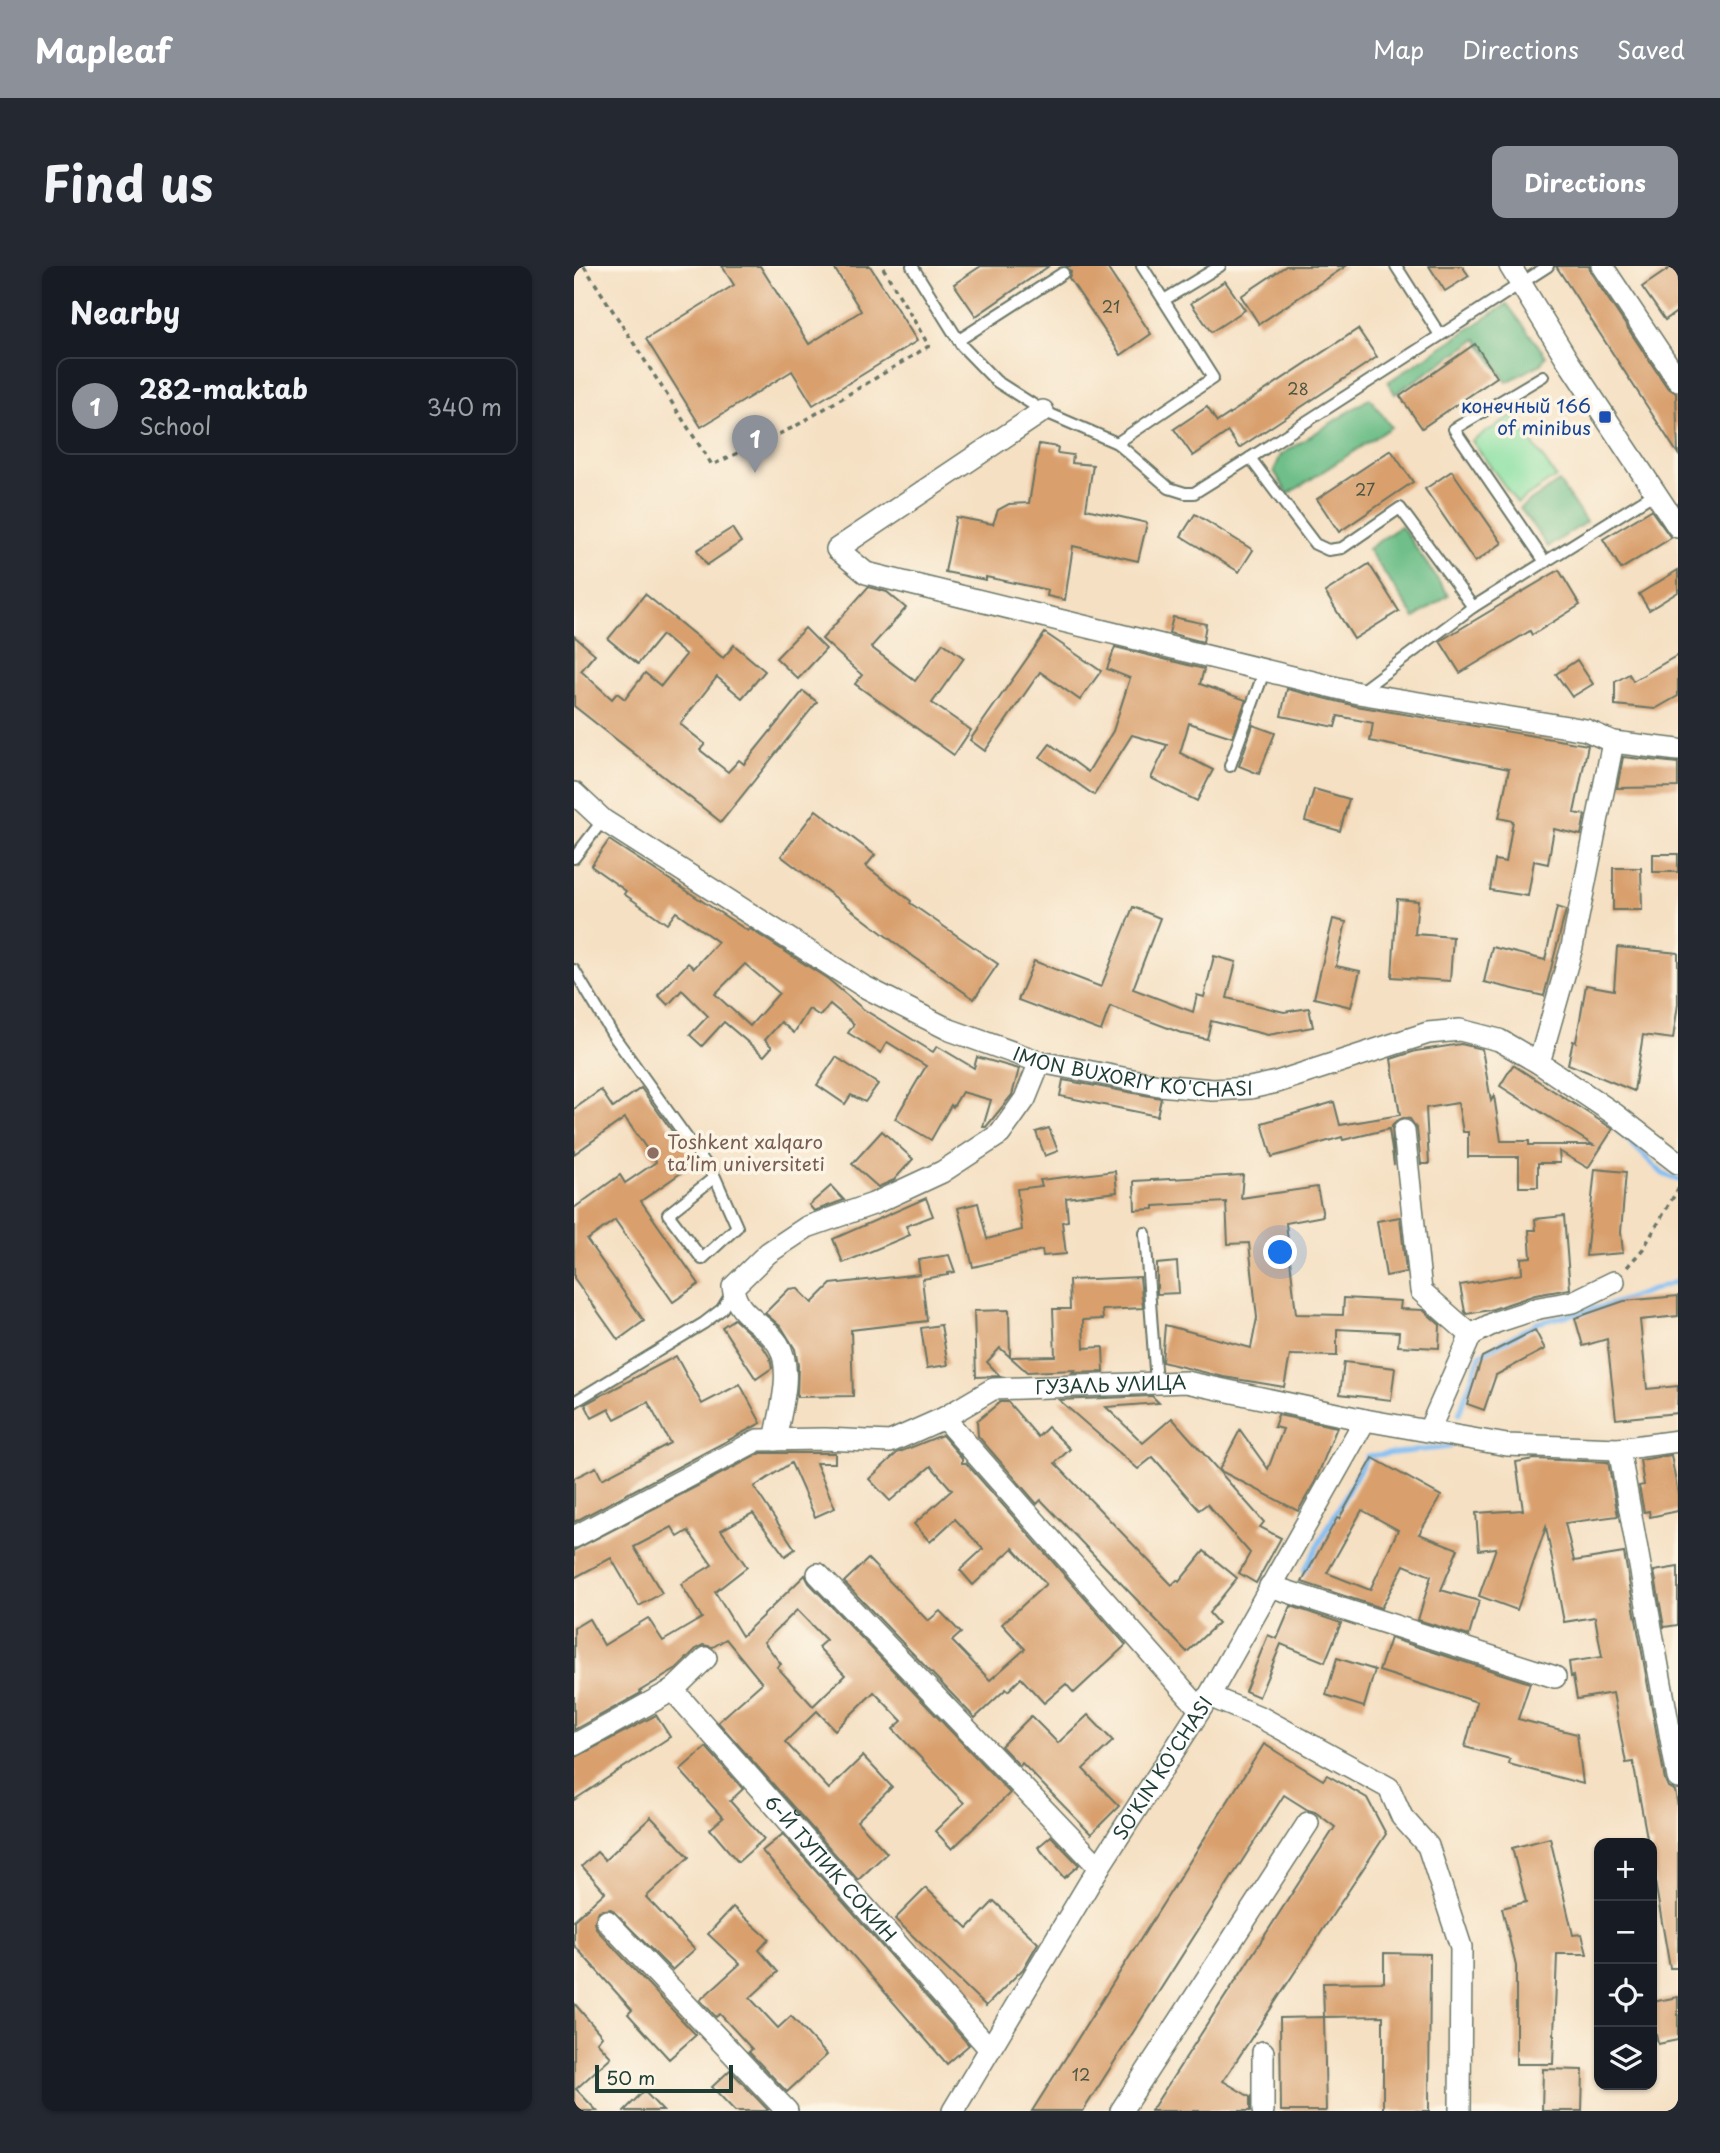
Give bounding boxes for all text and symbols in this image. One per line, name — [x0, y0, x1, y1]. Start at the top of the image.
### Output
text: Mapleaf — [35, 24, 171, 74]
text: Map — [1373, 31, 1424, 67]
text: Directions — [1462, 31, 1579, 67]
text: Saved — [1617, 31, 1685, 67]
text: Find us — [42, 145, 213, 219]
button: Directions — [1492, 146, 1678, 218]
text: Nearby — [70, 289, 180, 334]
house number: 21 — [1102, 294, 1120, 318]
text: 282-maktab — [139, 369, 308, 408]
house number: 28 — [1287, 376, 1309, 400]
text: 1 — [90, 389, 101, 424]
text: 340 m — [427, 389, 502, 424]
place label: конечный 166 of minibus — [1461, 391, 1591, 441]
text: School — [139, 408, 211, 443]
marker: конечный 166 of minibus — [1597, 409, 1613, 425]
pin: 1 — [732, 415, 778, 473]
house number: 27 — [1355, 477, 1375, 501]
street label: IMON BUXORIY KO'CHASI — [1010, 1039, 1254, 1103]
place label: Toshkent xalqaro ta’lim universiteti — [667, 1127, 825, 1177]
marker: Toshkent xalqaro ta’lim universiteti — [645, 1145, 661, 1161]
your location — [1263, 1235, 1297, 1269]
street label: ГУЗАЛЬ УЛИЦА — [1035, 1367, 1187, 1400]
street label: SO'KIN KO'CHASI — [1105, 1690, 1218, 1845]
street label: 6-Й ТУПИК СОКИН — [759, 1788, 904, 1948]
map controls — [1594, 1838, 1657, 2090]
button: + — [1594, 1838, 1657, 1901]
button: − — [1594, 1901, 1657, 1964]
button: locate — [1594, 1964, 1657, 2027]
button: layers — [1594, 2027, 1657, 2090]
scale bar — [595, 2062, 733, 2094]
house number: 12 — [1072, 2062, 1090, 2086]
text: 50 m — [606, 2063, 655, 2091]

